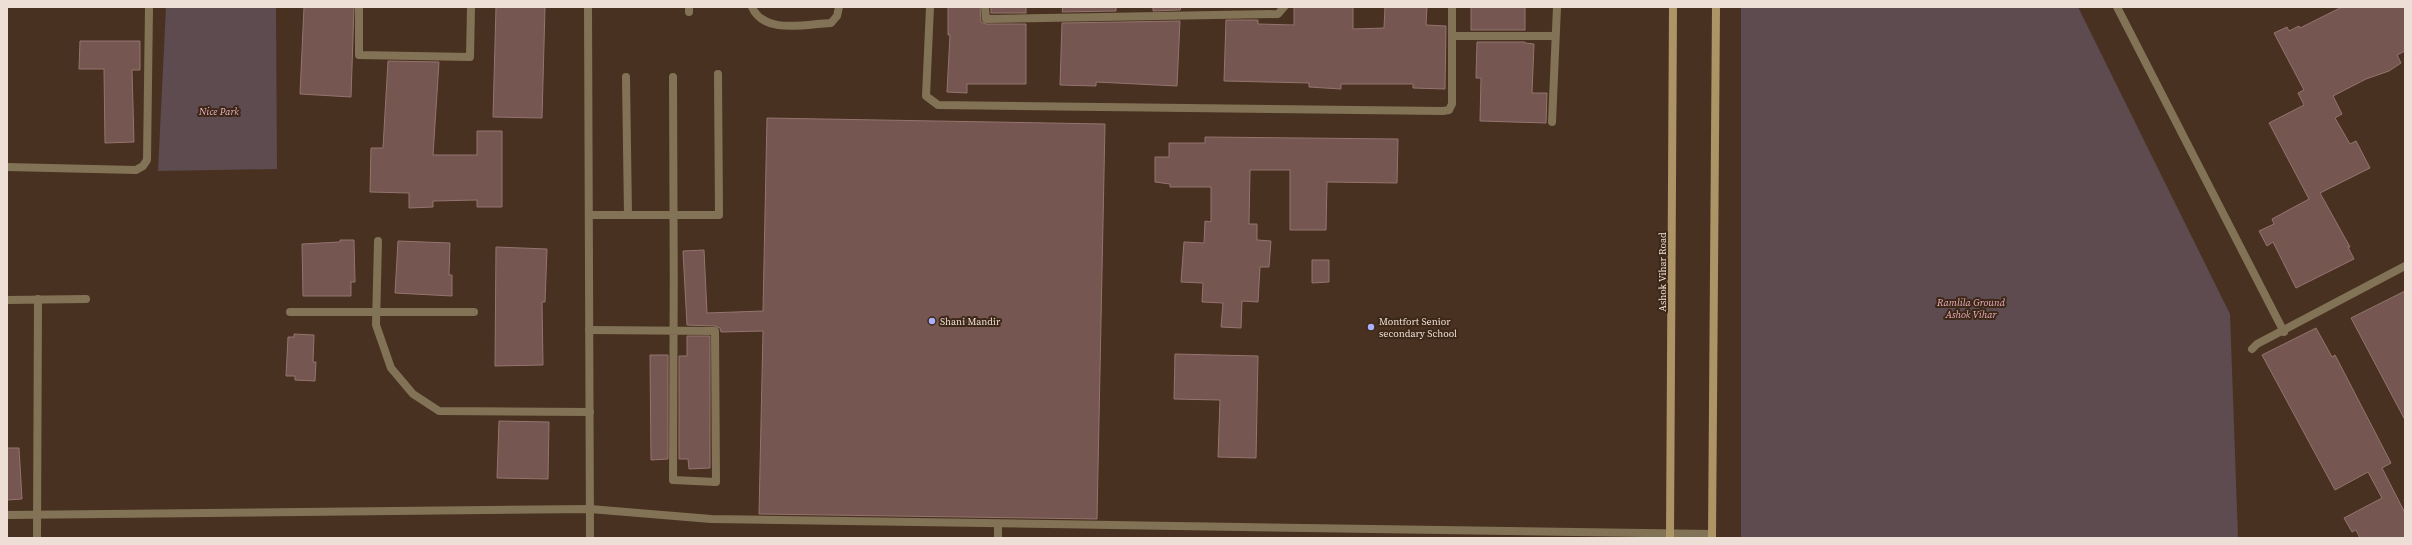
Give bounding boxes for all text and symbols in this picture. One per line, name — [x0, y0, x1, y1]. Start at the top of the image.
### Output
park label: Nice Park — [198, 105, 239, 118]
street label: Ashok Vihar Road — [1656, 232, 1669, 312]
park label: Ramlila Ground Ashok Vihar — [1936, 296, 2006, 321]
place label: Shani Mandir — [940, 315, 1001, 328]
place label: Montfort Senior secondary School — [1379, 315, 1457, 340]
marker: Shani Mandir — [927, 316, 937, 326]
marker: Montfort Senior secondary School — [1366, 322, 1376, 332]

